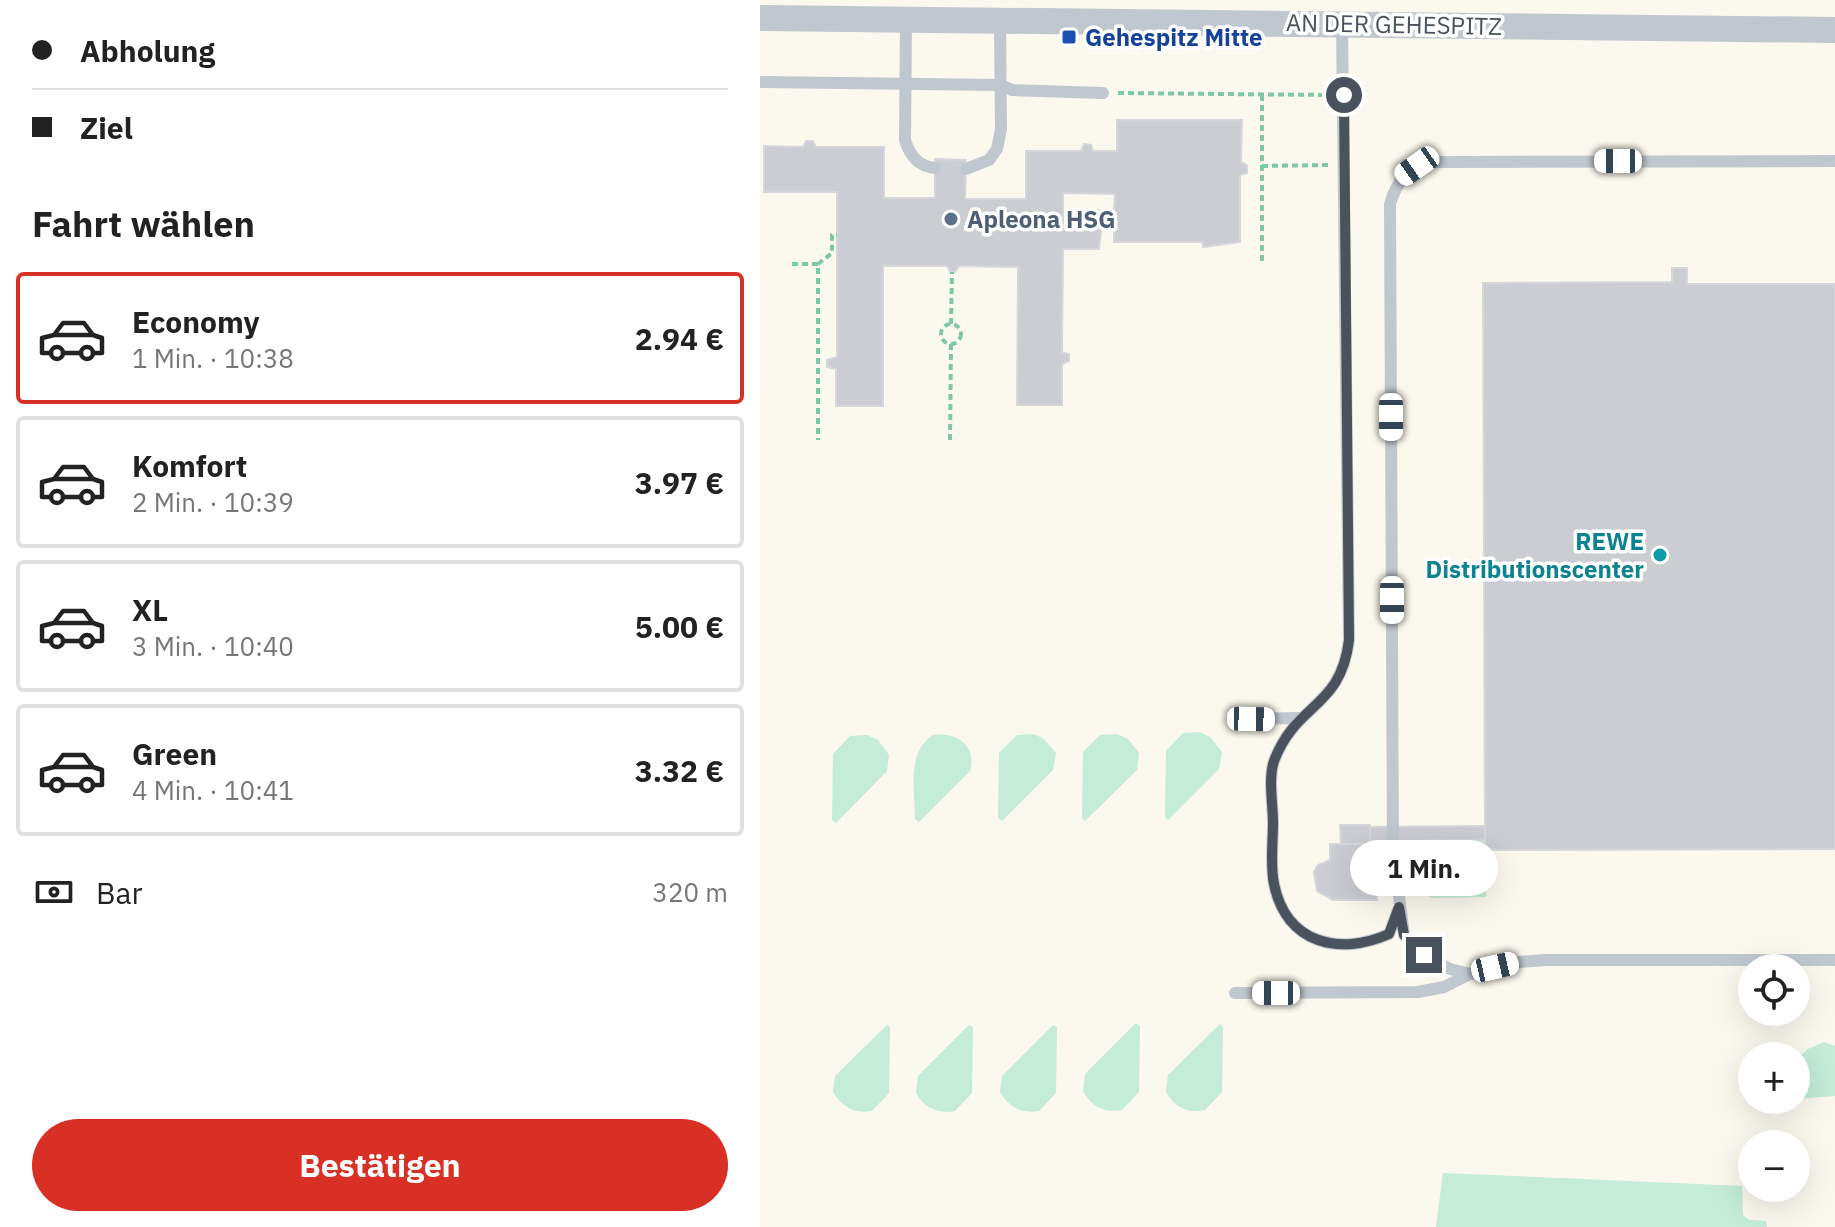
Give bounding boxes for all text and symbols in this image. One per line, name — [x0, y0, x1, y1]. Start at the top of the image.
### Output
street label: AN DER GEHESPITZ — [1286, 6, 1503, 42]
place label: Gehespitz Mitte — [1085, 21, 1263, 53]
marker: Gehespitz Mitte — [1060, 28, 1078, 46]
text: Abholung — [80, 31, 215, 70]
route start — [1326, 77, 1362, 113]
text: Ziel — [80, 108, 133, 147]
car — [1390, 142, 1444, 190]
car — [1594, 149, 1642, 173]
text: Fahrt wählen — [32, 200, 255, 247]
place label: Apleona HSG — [967, 203, 1116, 235]
marker: Apleona HSG — [942, 210, 960, 228]
icon: car — [36, 302, 108, 374]
text: Economy — [132, 302, 260, 341]
text: 2.94 € — [635, 319, 724, 358]
text: 1 Min. · 10:38 — [132, 341, 294, 375]
car — [1379, 393, 1403, 441]
icon: car — [36, 446, 108, 518]
text: Komfort — [132, 446, 247, 485]
text: 3.97 € — [635, 463, 724, 502]
text: 2 Min. · 10:39 — [132, 485, 294, 519]
place label: REWE Distributionscenter — [1426, 525, 1644, 585]
marker: REWE Distributionscenter — [1651, 546, 1669, 564]
car — [1380, 576, 1404, 624]
icon: car — [36, 590, 108, 662]
text: XL — [132, 590, 168, 629]
text: 5.00 € — [635, 607, 724, 646]
text: 3 Min. · 10:40 — [132, 629, 294, 663]
car — [1227, 707, 1275, 731]
icon: car — [36, 734, 108, 806]
text: Green — [132, 734, 217, 773]
text: 3.32 € — [635, 751, 724, 790]
text: 4 Min. · 10:41 — [132, 773, 294, 807]
callout: 1 Min. — [1350, 839, 1498, 895]
text: 1 Min. — [1387, 851, 1461, 885]
icon: cash — [32, 870, 76, 914]
text: Bar — [96, 873, 143, 912]
text: 320 m — [652, 875, 728, 909]
route end — [1406, 937, 1442, 973]
car — [1469, 950, 1521, 984]
map controls — [1738, 954, 1810, 1202]
button: locate — [1738, 954, 1810, 1026]
car — [1252, 981, 1300, 1005]
button: + — [1738, 1042, 1810, 1114]
button: Bestätigen — [32, 1119, 728, 1211]
button: − — [1738, 1130, 1810, 1202]

